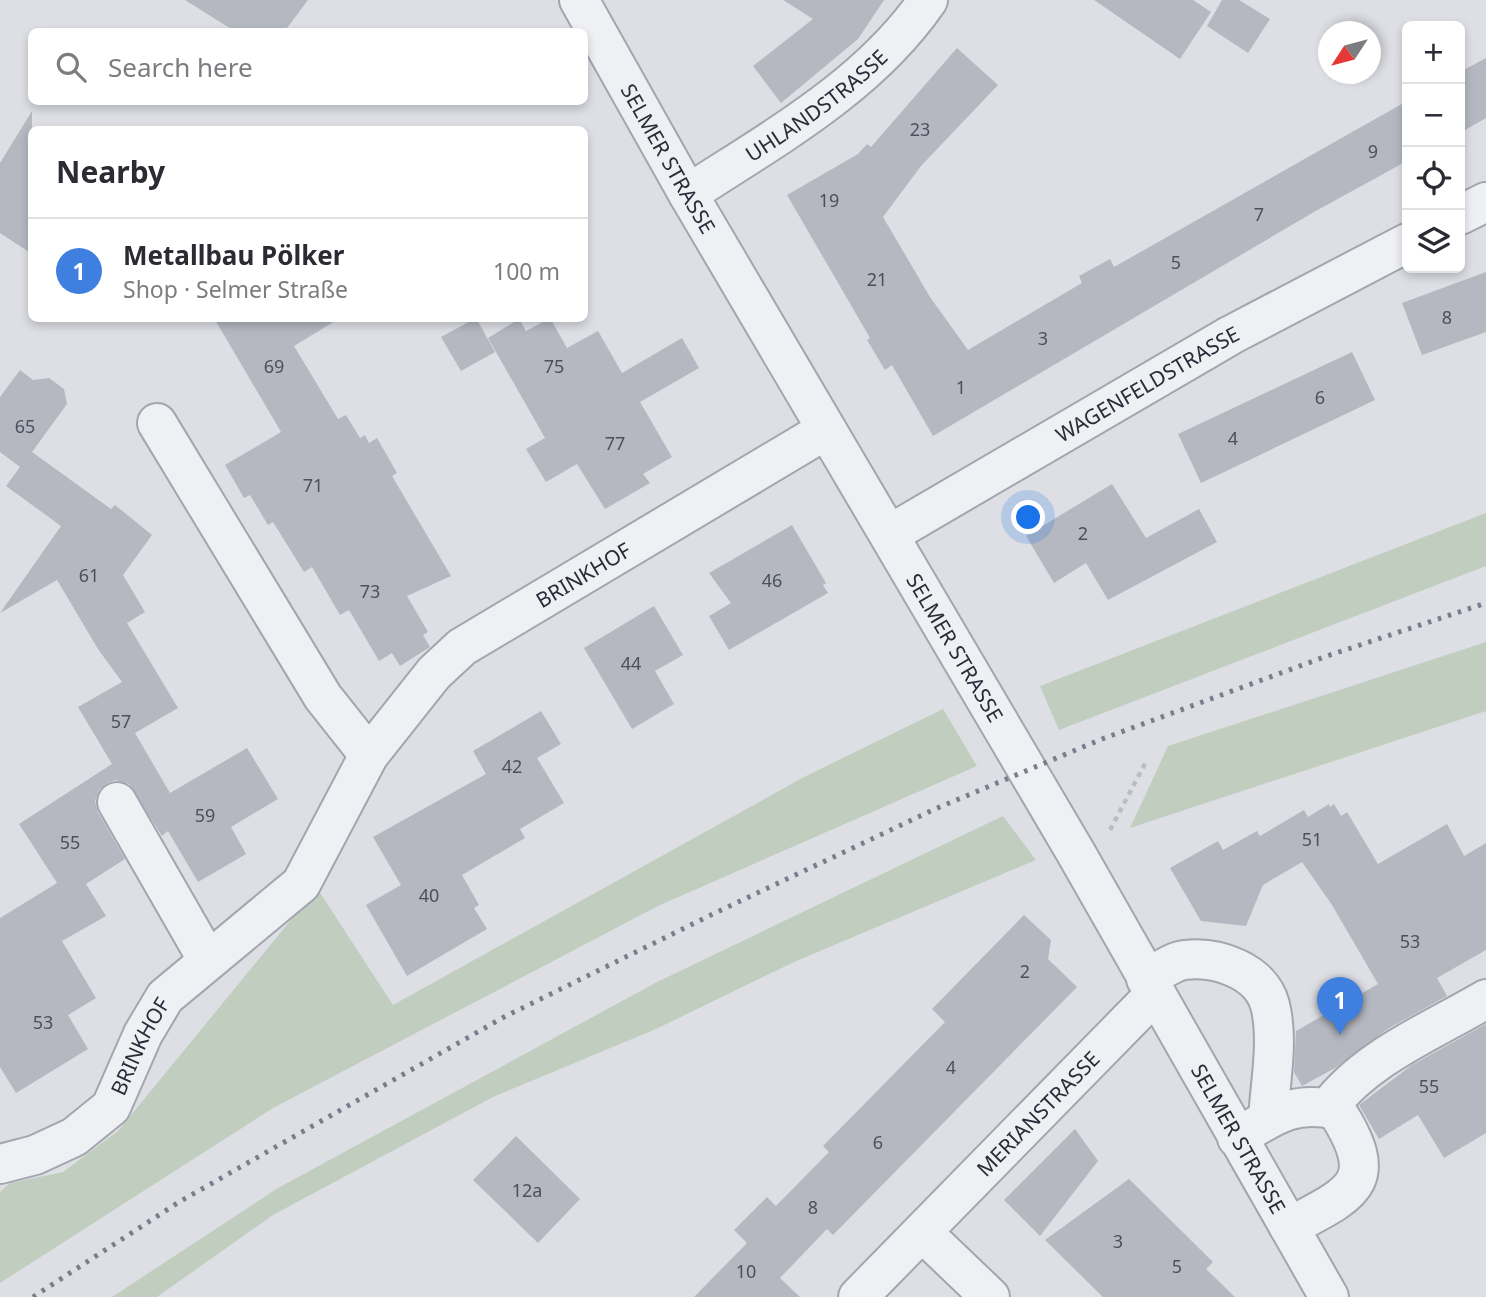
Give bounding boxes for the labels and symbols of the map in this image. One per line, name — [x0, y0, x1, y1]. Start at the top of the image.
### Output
north arrow — [1318, 21, 1381, 84]
street label: UHLANDSTRASSE — [740, 43, 893, 168]
street label: SELMER STRASSE — [615, 79, 722, 239]
house number: 23 — [910, 117, 930, 141]
house number: 9 — [1368, 139, 1378, 163]
house number: 19 — [819, 188, 839, 212]
house number: 7 — [1254, 202, 1264, 226]
house number: 5 — [1171, 250, 1181, 274]
house number: 21 — [867, 267, 887, 291]
house number: 8 — [1442, 305, 1452, 329]
street label: WAGENFELDSTRASSE — [1050, 319, 1244, 448]
house number: 3 — [1038, 326, 1048, 350]
house number: 69 — [264, 354, 284, 378]
house number: 75 — [544, 354, 564, 378]
house number: 1 — [956, 375, 966, 399]
house number: 6 — [1315, 385, 1325, 409]
house number: 65 — [15, 414, 35, 438]
house number: 4 — [1228, 426, 1238, 450]
house number: 77 — [605, 431, 625, 455]
house number: 71 — [303, 473, 323, 497]
your location — [1011, 500, 1045, 534]
house number: 2 — [1078, 521, 1088, 545]
street label: BRINKHOF — [531, 536, 636, 614]
house number: 61 — [79, 563, 99, 587]
house number: 46 — [762, 568, 782, 592]
street label: SELMER STRASSE — [900, 568, 1010, 727]
house number: 73 — [360, 579, 380, 603]
house number: 44 — [621, 651, 641, 675]
house number: 57 — [111, 709, 131, 733]
house number: 42 — [502, 754, 522, 778]
house number: 59 — [195, 803, 215, 827]
house number: 51 — [1302, 827, 1322, 851]
house number: 55 — [60, 830, 80, 854]
house number: 40 — [419, 883, 439, 907]
house number: 53 — [1400, 929, 1420, 953]
house number: 2 — [1020, 959, 1030, 983]
pin: 1 — [1317, 977, 1363, 1035]
street label: BRINKHOF — [104, 992, 176, 1099]
house number: 53 — [33, 1010, 53, 1034]
street label: MERIANSTRASSE — [970, 1045, 1106, 1182]
house number: 4 — [946, 1055, 956, 1079]
street label: SELMER STRASSE — [1185, 1059, 1292, 1219]
house number: 55 — [1419, 1074, 1439, 1098]
house number: 6 — [873, 1130, 883, 1154]
house number: 12a — [512, 1178, 542, 1202]
house number: 8 — [808, 1195, 818, 1219]
house number: 3 — [1113, 1229, 1123, 1253]
house number: 5 — [1172, 1254, 1182, 1278]
house number: 10 — [736, 1259, 756, 1283]

